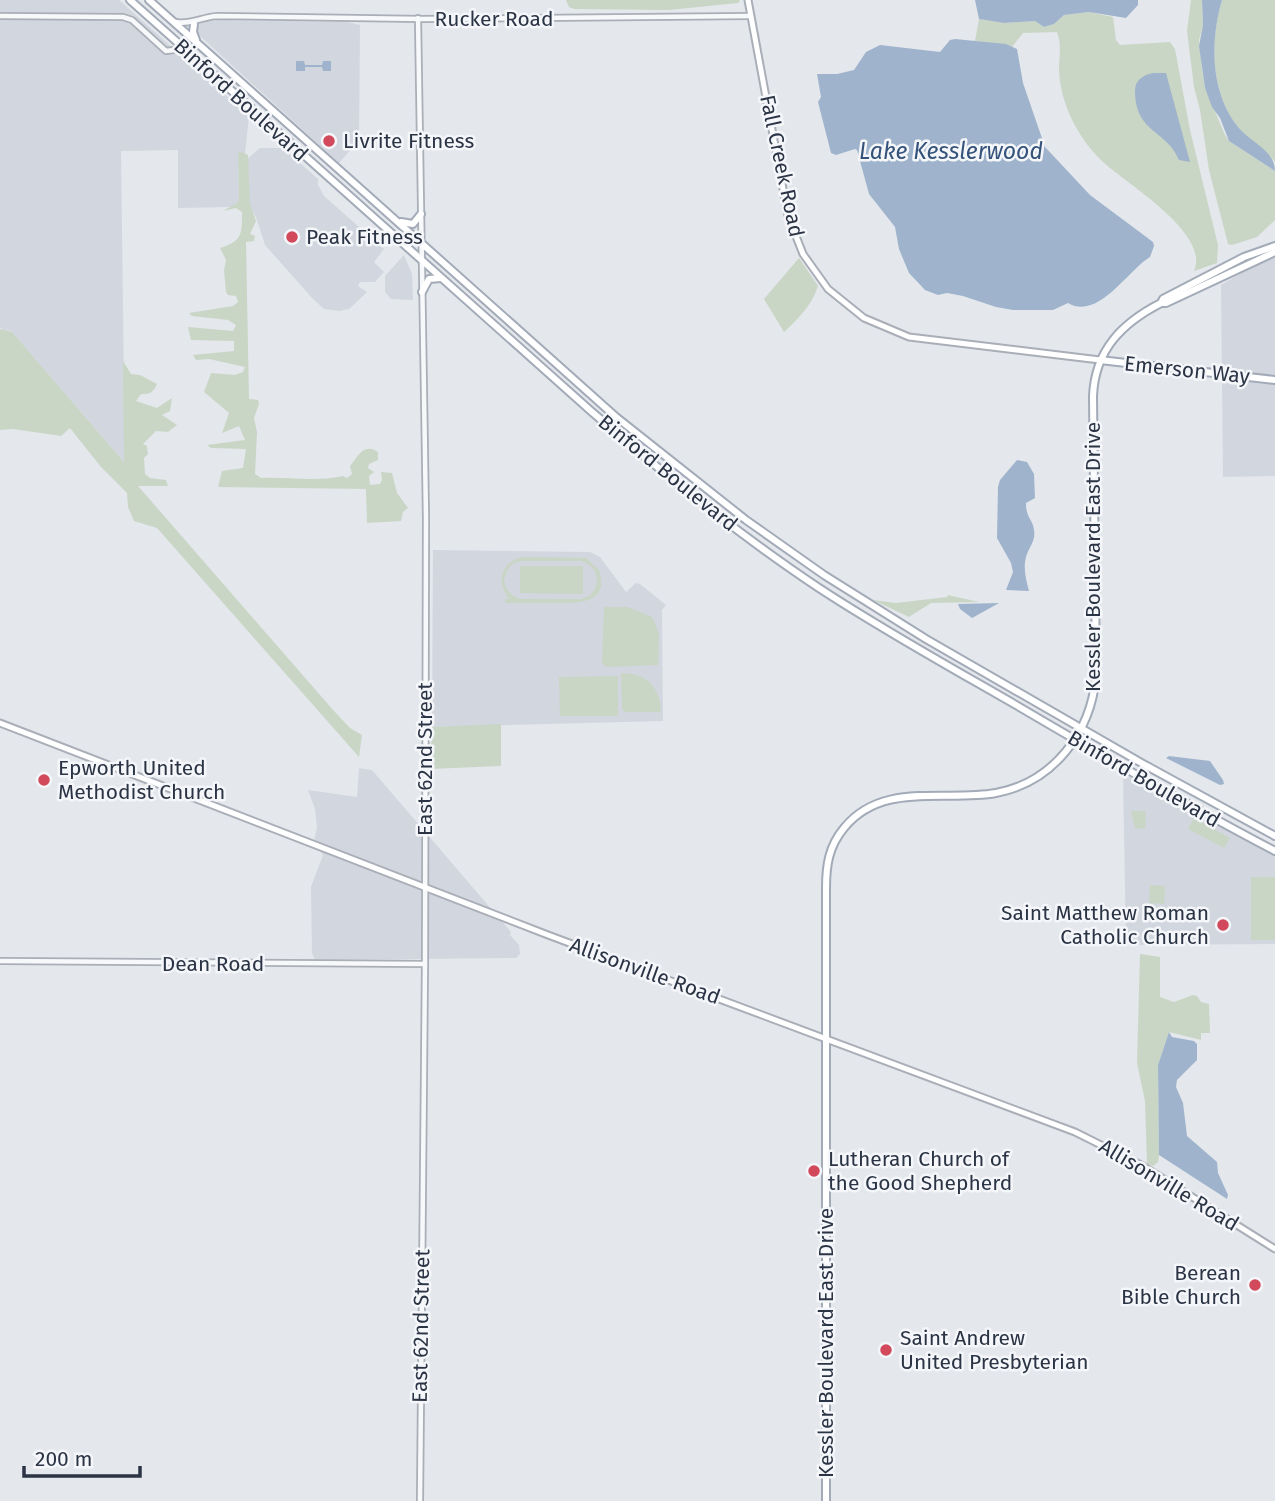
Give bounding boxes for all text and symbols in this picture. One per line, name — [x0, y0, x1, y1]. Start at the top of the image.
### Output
street label: Rucker Road — [434, 6, 554, 32]
street label: Binford Boulevard — [168, 33, 314, 167]
street label: Fall Creek Road — [754, 93, 810, 239]
place label: Livrite Fitness — [343, 128, 474, 154]
marker: Livrite Fitness — [321, 133, 337, 149]
water label: Lake Kesslerwood — [859, 137, 1043, 165]
place label: Peak Fitness — [306, 224, 423, 250]
marker: Peak Fitness — [284, 229, 300, 245]
street label: Emerson Way — [1123, 350, 1252, 390]
street label: Binford Boulevard — [593, 409, 743, 537]
street label: Kessler Boulevard East Drive — [1080, 422, 1106, 692]
street label: East 62nd Street — [412, 682, 438, 836]
street label: Binford Boulevard — [1063, 725, 1225, 833]
place label: Epworth United Methodist Church — [58, 755, 225, 805]
marker: Epworth United Methodist Church — [36, 772, 52, 788]
place label: Saint Matthew Roman Catholic Church — [1001, 900, 1209, 950]
marker: Saint Matthew Roman Catholic Church — [1215, 917, 1231, 933]
street label: Allisonville Road — [566, 932, 724, 1010]
street label: Dean Road — [162, 951, 264, 977]
street label: Allisonville Road — [1094, 1133, 1244, 1237]
place label: Lutheran Church of the Good Shepherd — [828, 1146, 1012, 1196]
marker: Lutheran Church of the Good Shepherd — [806, 1163, 822, 1179]
street label: Kessler Boulevard East Drive — [813, 1208, 839, 1478]
street label: East 62nd Street — [407, 1248, 435, 1403]
place label: Berean Bible Church — [1121, 1260, 1241, 1310]
marker: Berean Bible Church — [1247, 1277, 1263, 1293]
place label: Saint Andrew United Presbyterian — [900, 1325, 1089, 1375]
marker: Saint Andrew United Presbyterian — [878, 1342, 894, 1358]
scale bar — [24, 1434, 140, 1478]
text: 200 m — [35, 1446, 92, 1472]

